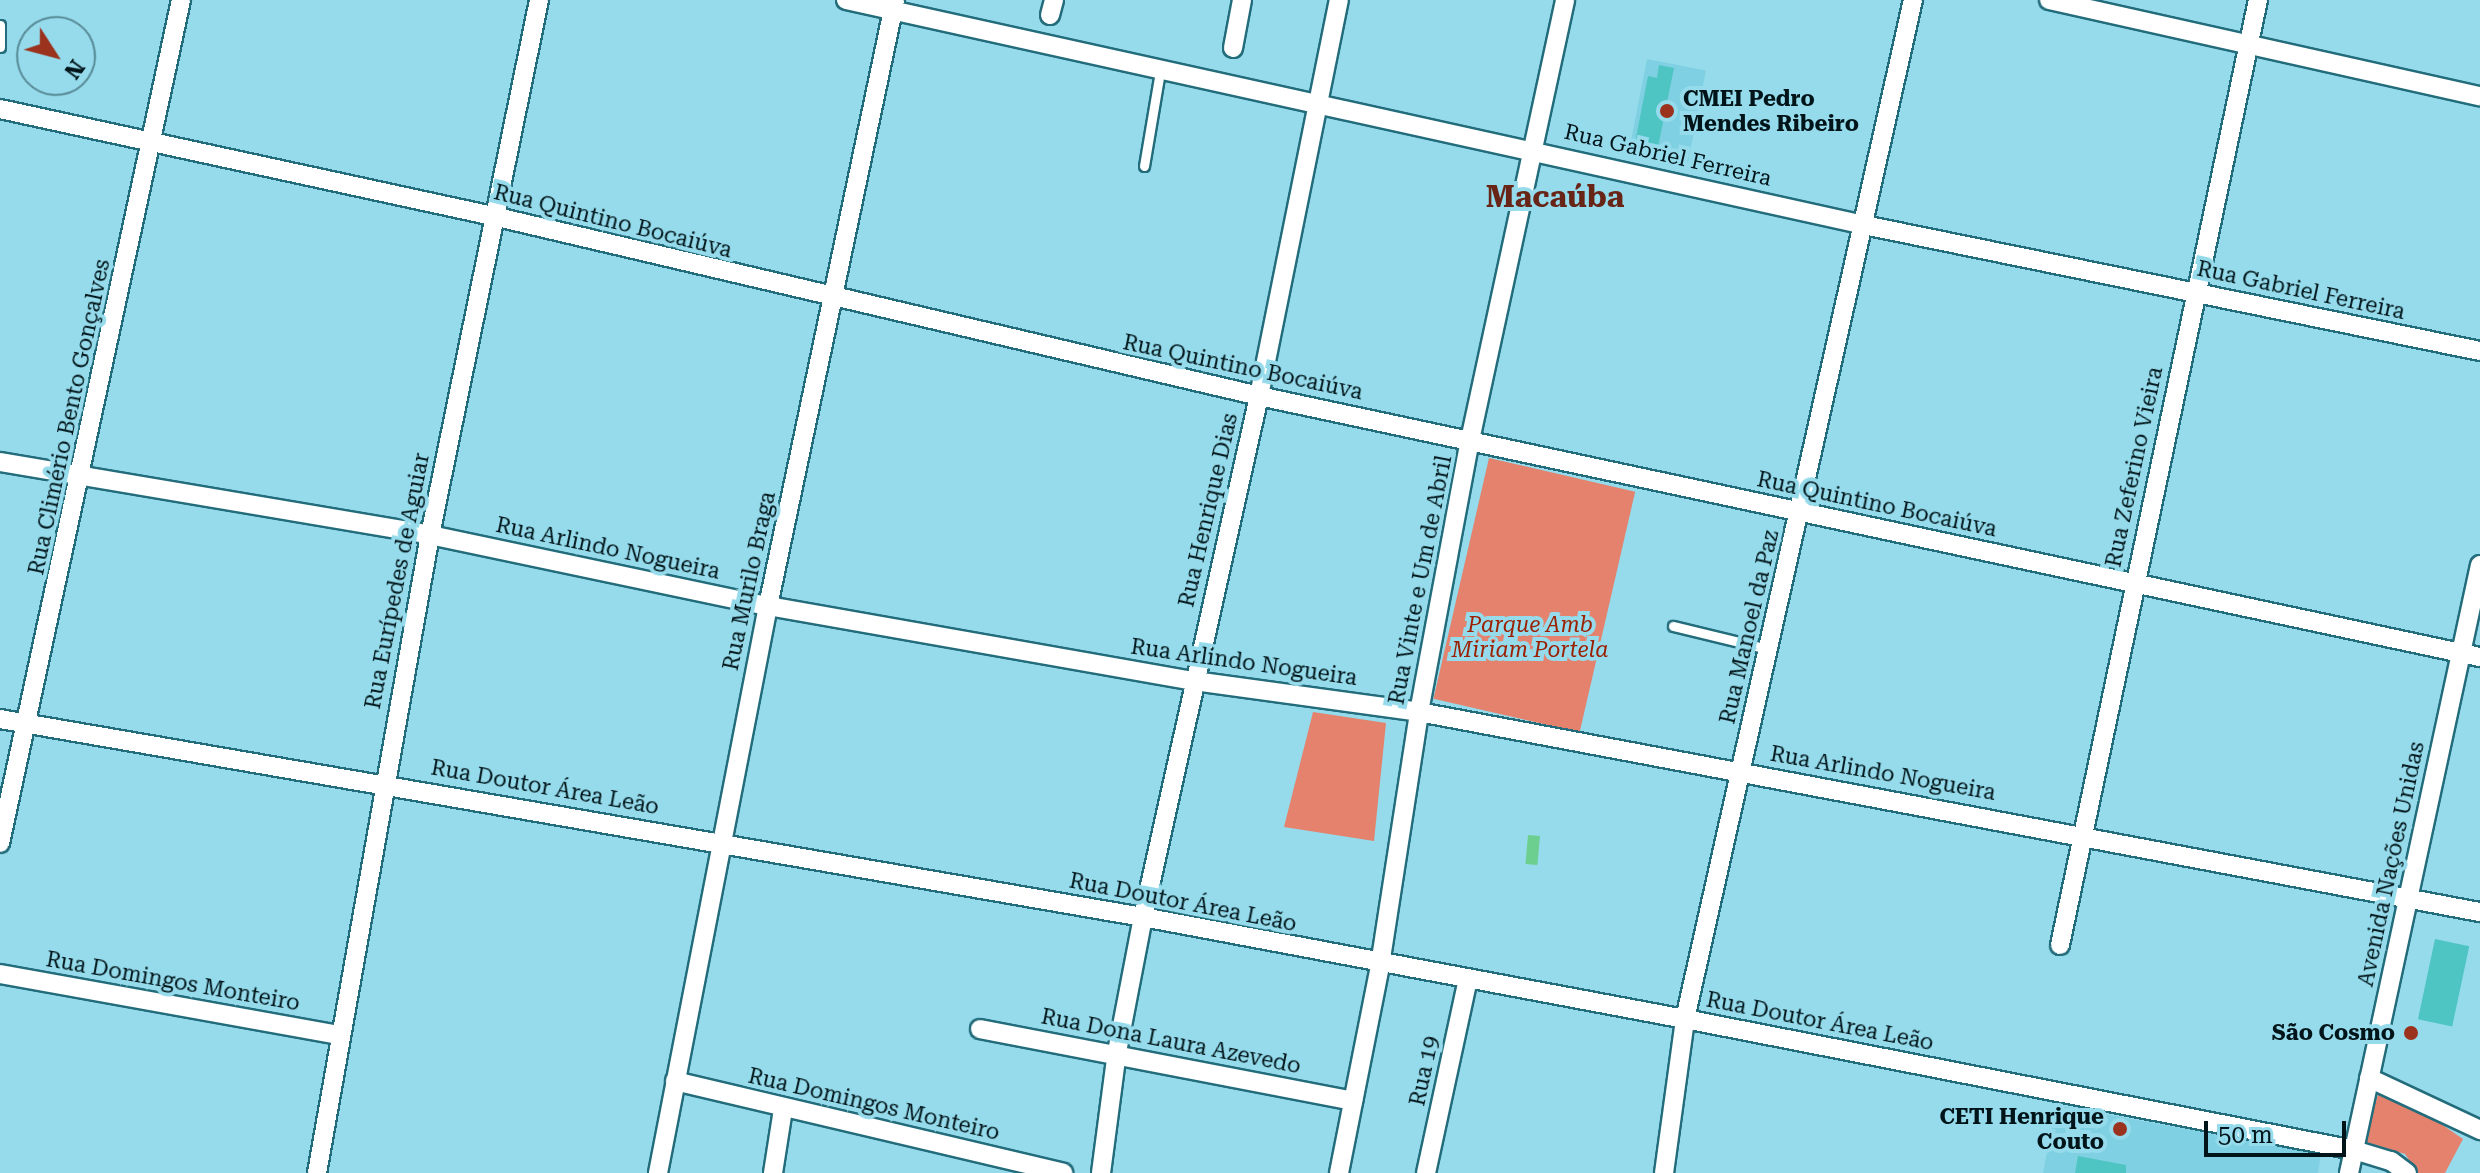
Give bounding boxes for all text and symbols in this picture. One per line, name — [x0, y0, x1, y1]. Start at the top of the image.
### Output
north arrow — [16, 16, 96, 96]
text: N — [59, 55, 89, 83]
place label: CMEI Pedro Mendes Ribeiro — [1683, 85, 1859, 136]
marker: CMEI Pedro Mendes Ribeiro — [1658, 102, 1676, 120]
street label: Rua Gabriel Ferreira — [1562, 118, 1774, 192]
street label: Rua Quintino Bocaiúva — [491, 179, 735, 263]
district label: Macaúba — [1486, 179, 1624, 215]
street label: Rua Gabriel Ferreira — [2195, 255, 2407, 325]
street label: Rua Climério Bento Gonçalves — [23, 257, 115, 577]
street label: Rua Quintino Bocaiúva — [1121, 329, 1365, 405]
street label: Rua Zeferino Vieira — [2100, 364, 2168, 570]
street label: Rua Henrique Dias — [1173, 410, 1243, 610]
street label: Rua Eurípedes de Aguiar — [359, 451, 435, 711]
street label: Rua Vinte e Um de Abril — [1383, 453, 1457, 707]
street label: Rua Quintino Bocaiúva — [1755, 466, 1999, 542]
street label: Rua Murilo Braga — [717, 489, 781, 673]
street label: Rua Arlindo Nogueira — [493, 511, 723, 585]
street label: Rua Manoel da Paz — [1714, 528, 1784, 726]
park label: Parque Amb Miriam Portela — [1452, 611, 1608, 662]
street label: Rua Arlindo Nogueira — [1129, 633, 1359, 691]
street label: Avenida Nações Unidas — [2352, 739, 2430, 989]
street label: Rua Arlindo Nogueira — [1768, 740, 1998, 806]
street label: Rua Doutor Área Leão — [429, 754, 661, 820]
street label: Rua Doutor Área Leão — [1067, 867, 1299, 937]
street label: Rua Domingos Monteiro — [44, 946, 302, 1016]
street label: Rua Doutor Área Leão — [1704, 986, 1936, 1056]
street label: Rua Dona Laura Azevedo — [1039, 1003, 1303, 1079]
place label: São Cosmo — [2272, 1020, 2395, 1046]
marker: São Cosmo — [2402, 1024, 2420, 1042]
street label: Rua 19 — [1404, 1034, 1444, 1108]
street label: Rua Domingos Monteiro — [746, 1062, 1002, 1146]
place label: CETI Henrique Couto — [1939, 1103, 2104, 1154]
scale bar — [2208, 1105, 2350, 1155]
marker: CETI Henrique Couto — [2111, 1120, 2129, 1138]
text: 50 m — [2218, 1121, 2273, 1149]

